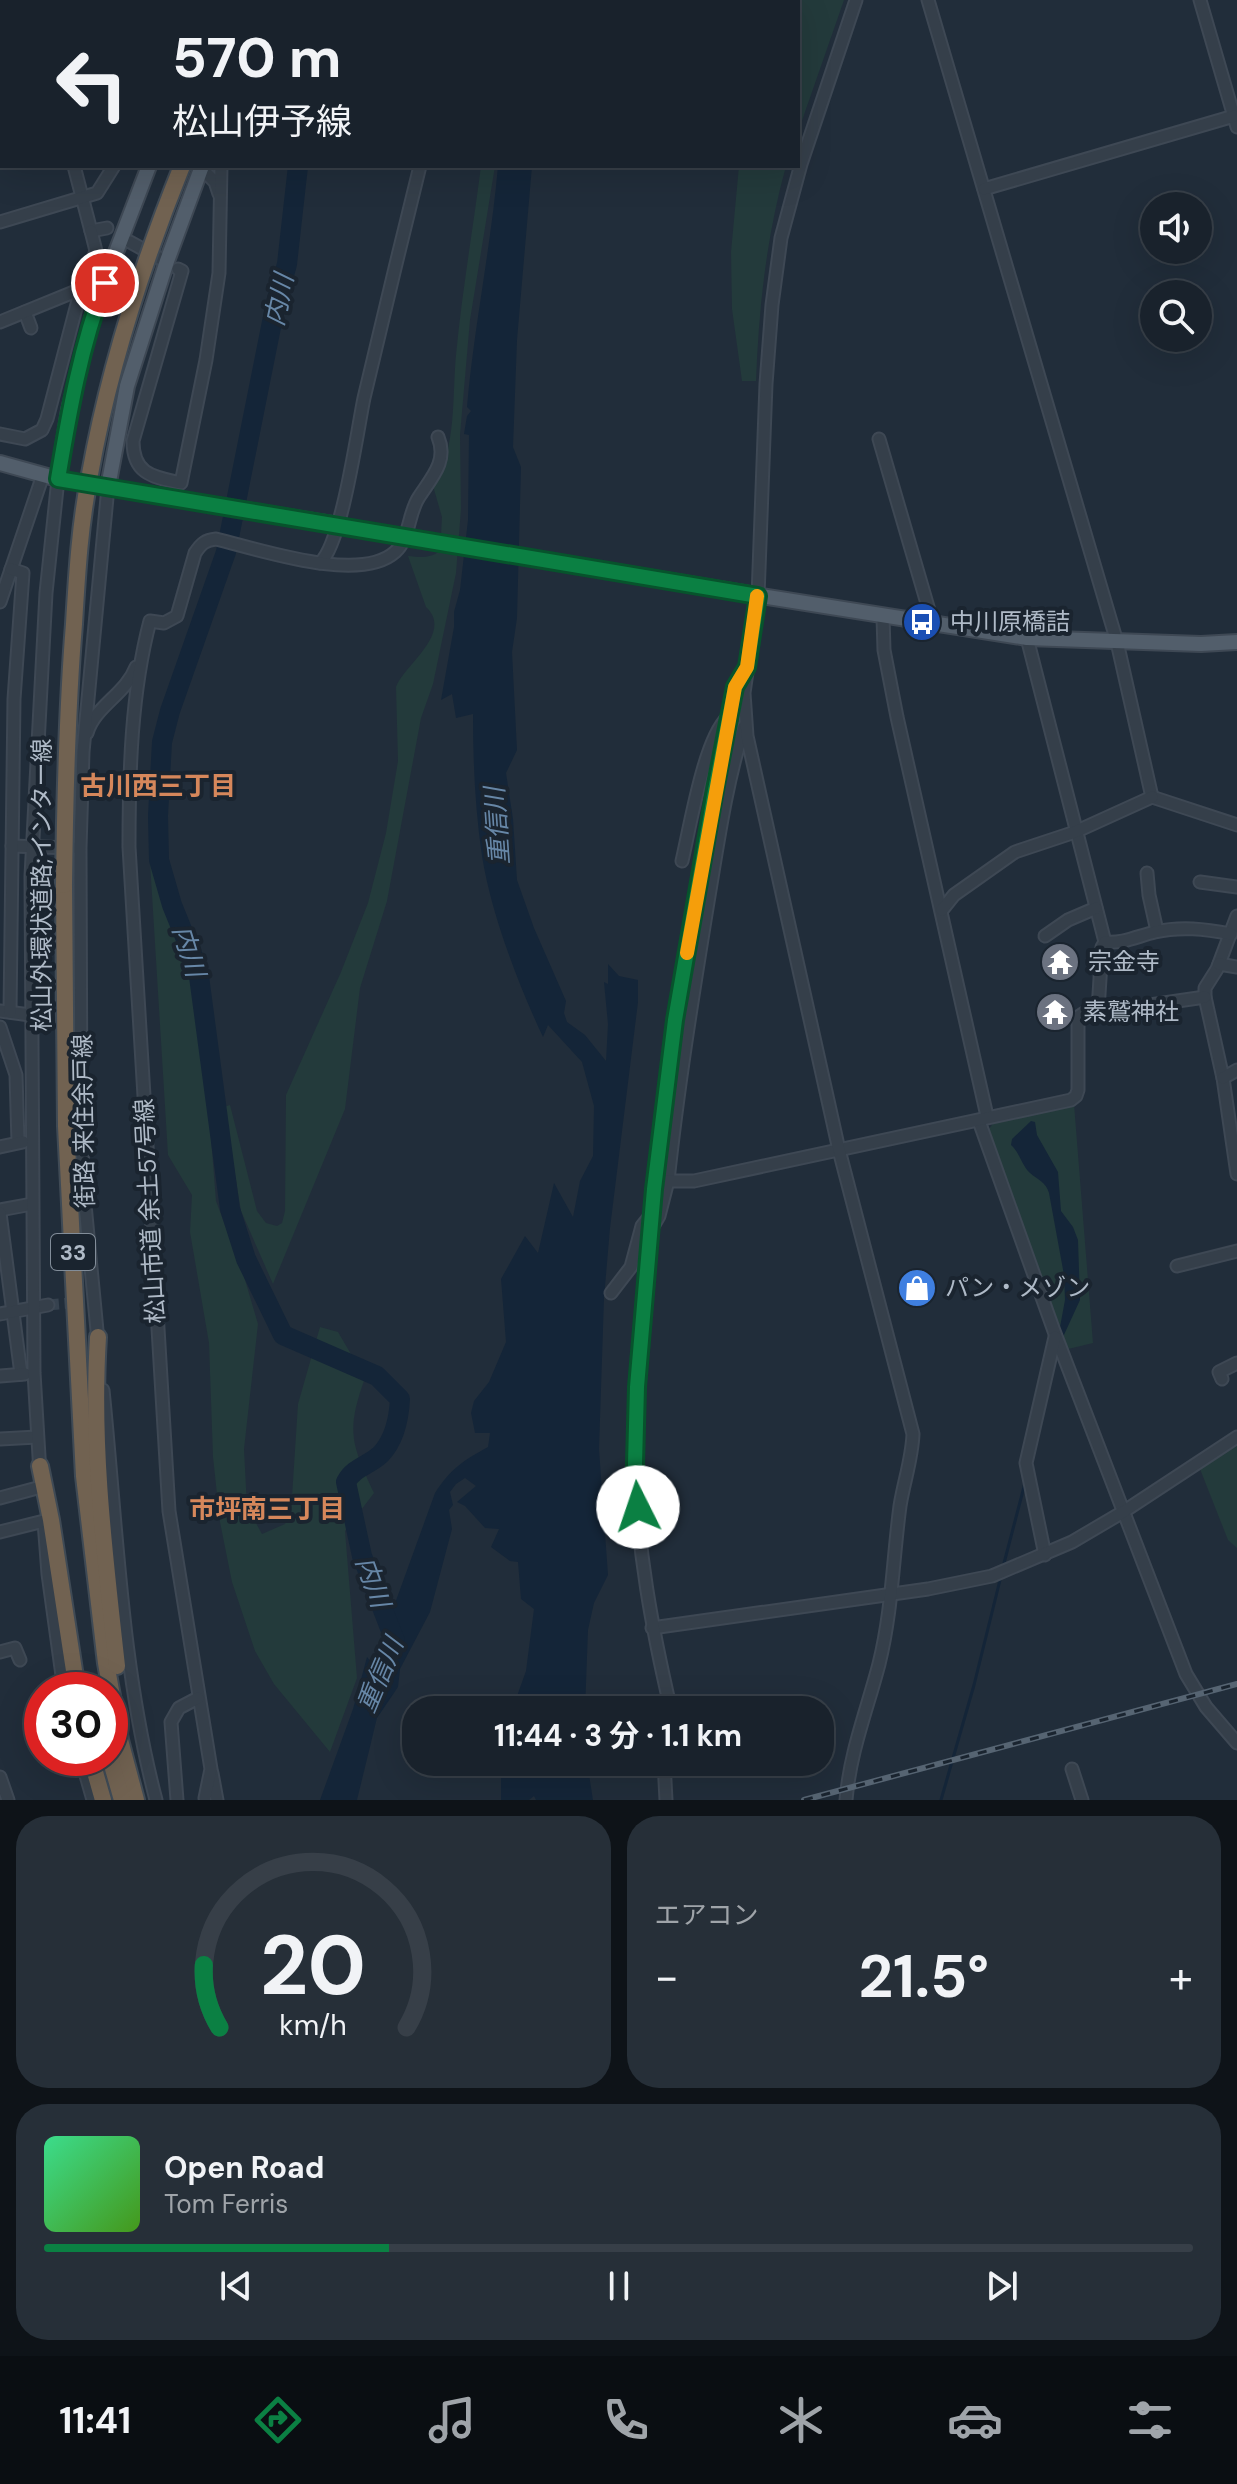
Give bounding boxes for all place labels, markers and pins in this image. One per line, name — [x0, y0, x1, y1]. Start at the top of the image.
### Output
pin — [71, 249, 139, 317]
bus stop icon: 中川原橋詰 — [901, 601, 943, 643]
place label: 中川原橋詰 — [950, 606, 1070, 637]
temple icon: 宗金寺 — [1039, 941, 1081, 983]
place label: 宗金寺 — [1088, 946, 1160, 977]
temple icon: 素鷲神社 — [1034, 991, 1076, 1033]
place label: 素鷲神社 — [1083, 996, 1179, 1027]
shop icon: パン・メゾン — [896, 1267, 938, 1309]
place label: パン・メゾン — [945, 1272, 1090, 1303]

